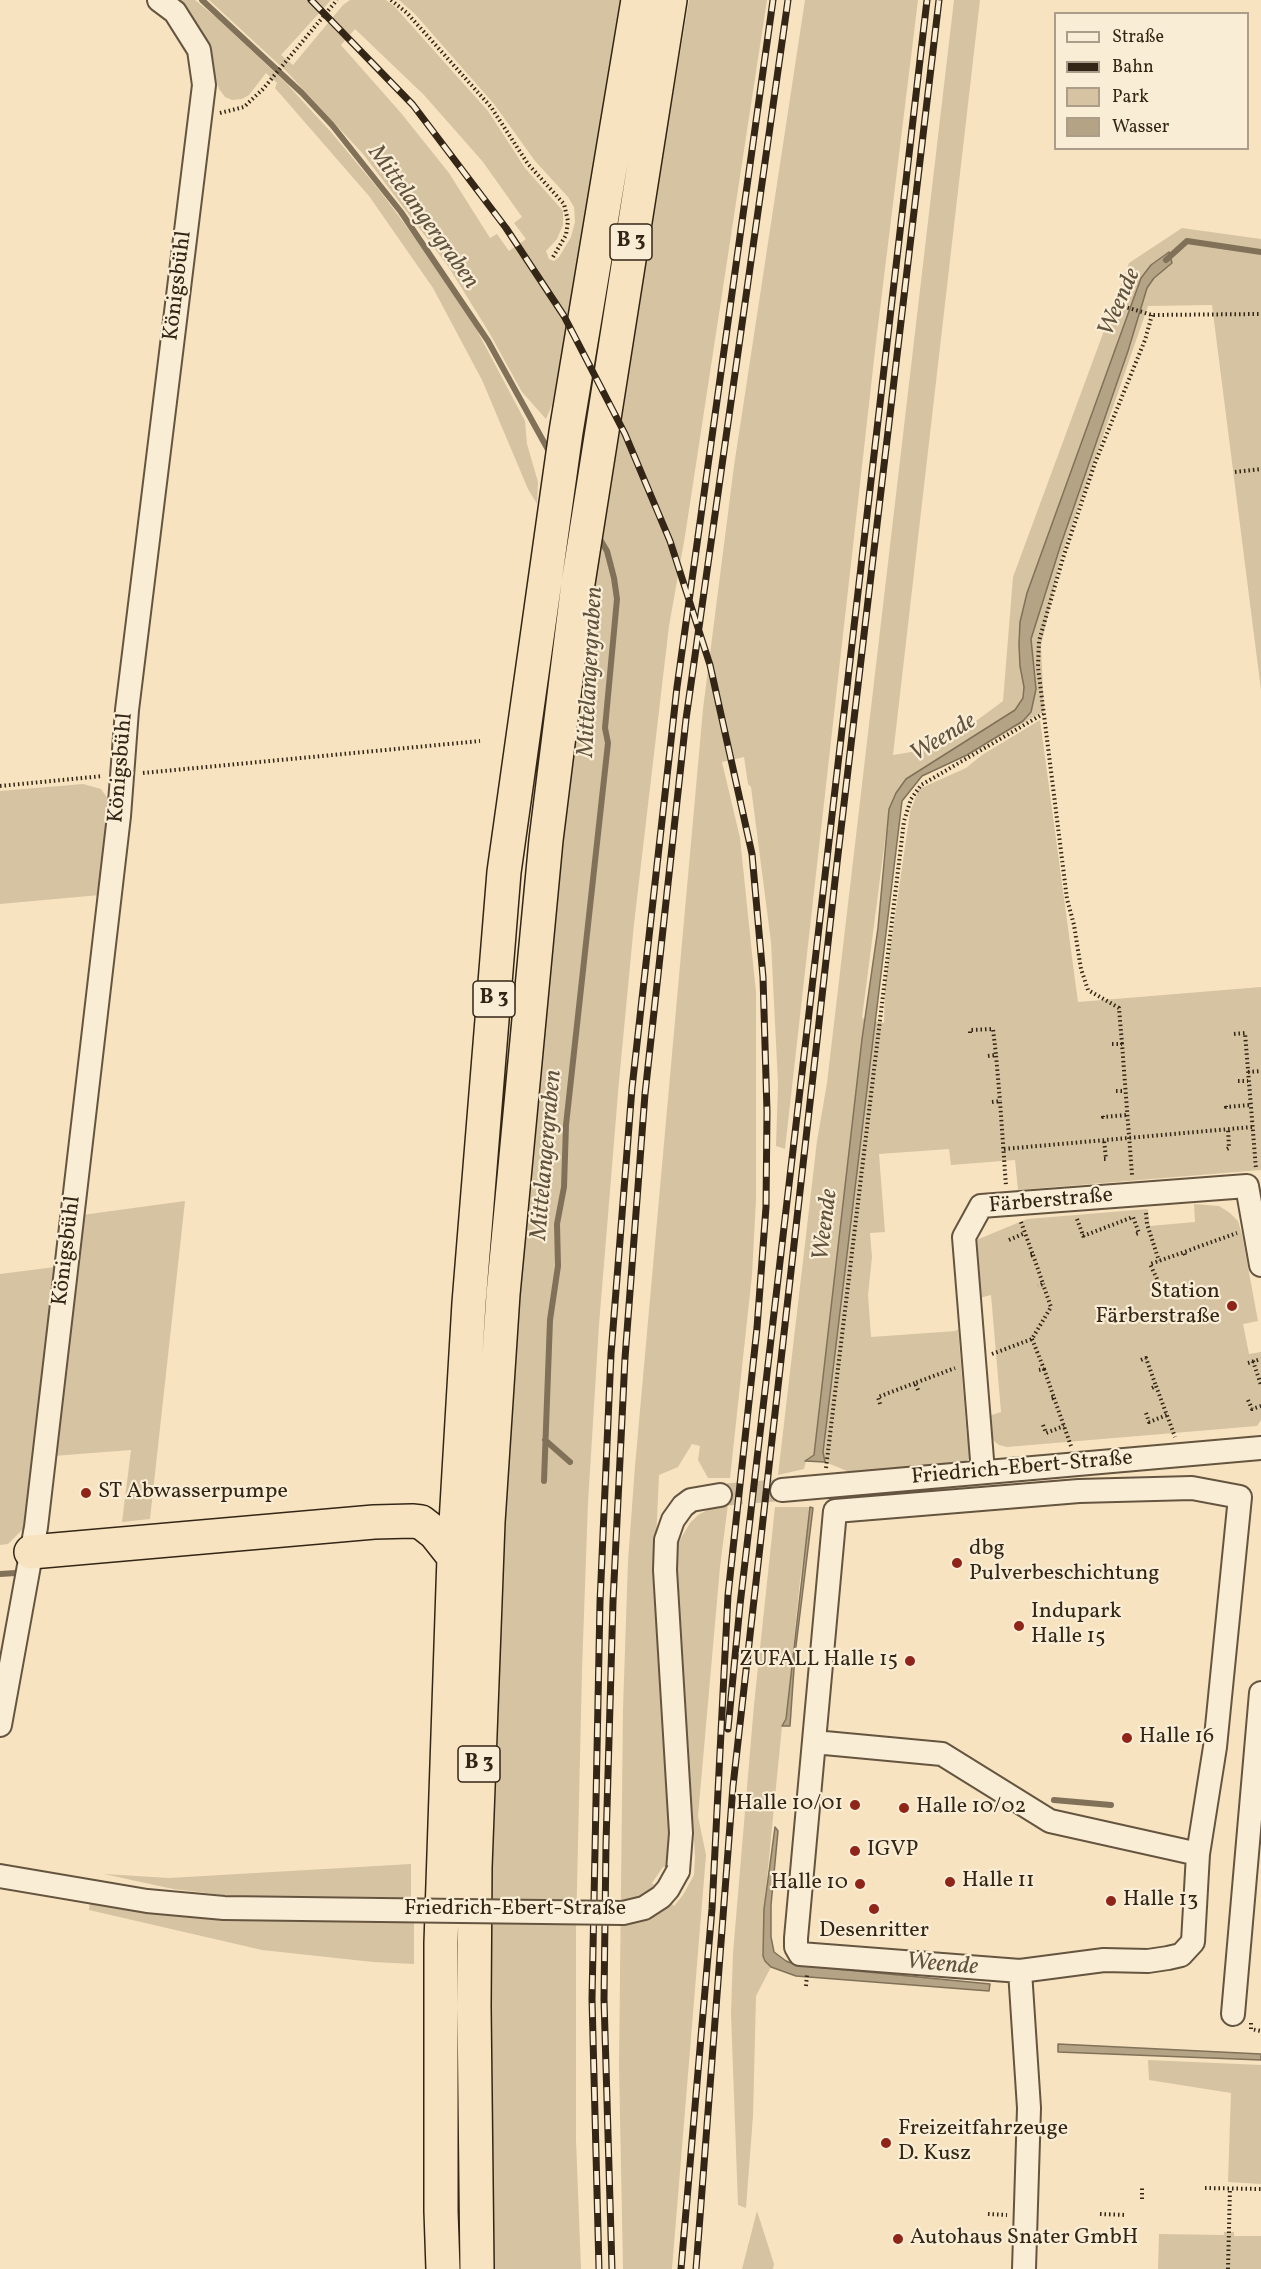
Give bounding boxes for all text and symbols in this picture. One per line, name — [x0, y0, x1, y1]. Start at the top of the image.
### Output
legend — [1054, 12, 1249, 150]
text: Straße — [1112, 25, 1164, 50]
text: Bahn — [1112, 55, 1154, 80]
text: Park — [1112, 85, 1149, 110]
text: Wasser — [1112, 115, 1169, 140]
water label: Mittelangergraben — [360, 140, 484, 296]
road number: B 3 — [610, 224, 652, 260]
street label: Königsbühl — [159, 230, 199, 342]
water label: Weende — [1093, 264, 1149, 342]
water label: Mittelangergraben — [573, 586, 611, 758]
water label: Weende — [906, 708, 982, 770]
street label: Königsbühl — [104, 712, 140, 824]
road number: B 3 — [473, 981, 515, 1017]
water label: Mittelangergraben — [526, 1069, 570, 1241]
street label: Färberstraße — [988, 1183, 1114, 1221]
water label: Weende — [808, 1188, 846, 1262]
street label: Königsbühl — [48, 1195, 88, 1307]
place label: Station Färberstraße — [1096, 1280, 1220, 1332]
marker: Station Färberstraße — [1225, 1299, 1239, 1313]
street label: Friedrich-Ebert-Straße — [910, 1446, 1134, 1492]
place label: ST Abwasserpumpe — [98, 1480, 288, 1506]
marker: ST Abwasserpumpe — [79, 1486, 93, 1500]
place label: dbg Pulverbeschichtung — [969, 1537, 1160, 1588]
marker: dbg Pulverbeschichtung — [950, 1556, 964, 1570]
place label: Indupark Halle 15 — [1031, 1600, 1122, 1652]
marker: Indupark Halle 15 — [1012, 1619, 1026, 1633]
place label: ZUFALL Halle 15 — [739, 1648, 898, 1674]
marker: ZUFALL Halle 15 — [903, 1654, 917, 1668]
place label: Halle 16 — [1139, 1725, 1214, 1751]
marker: Halle 16 — [1120, 1731, 1134, 1745]
road number: B 3 — [458, 1746, 500, 1782]
place label: Halle 10/01 — [736, 1792, 843, 1818]
place label: Halle 10/02 — [916, 1795, 1026, 1821]
marker: Halle 10/01 — [848, 1798, 862, 1812]
marker: Halle 10/02 — [897, 1801, 911, 1815]
place label: IGVP — [867, 1838, 918, 1864]
marker: IGVP — [848, 1844, 862, 1858]
place label: Halle 11 — [962, 1869, 1035, 1895]
place label: Halle 10 — [771, 1871, 848, 1897]
marker: Halle 11 — [943, 1875, 957, 1889]
marker: Halle 10 — [853, 1877, 867, 1891]
place label: Halle 13 — [1123, 1888, 1198, 1914]
marker: Halle 13 — [1104, 1894, 1118, 1908]
street label: Friedrich-Ebert-Straße — [404, 1897, 626, 1923]
marker: Desenritter — [867, 1902, 881, 1916]
place label: Desenritter — [819, 1919, 929, 1945]
water label: Weende — [905, 1949, 979, 1983]
place label: Freizeitfahrzeuge D. Kusz — [898, 2117, 1068, 2168]
marker: Freizeitfahrzeuge D. Kusz — [879, 2136, 893, 2150]
place label: Autohaus Snater GmbH — [910, 2226, 1138, 2252]
marker: Autohaus Snater GmbH — [891, 2232, 905, 2246]

